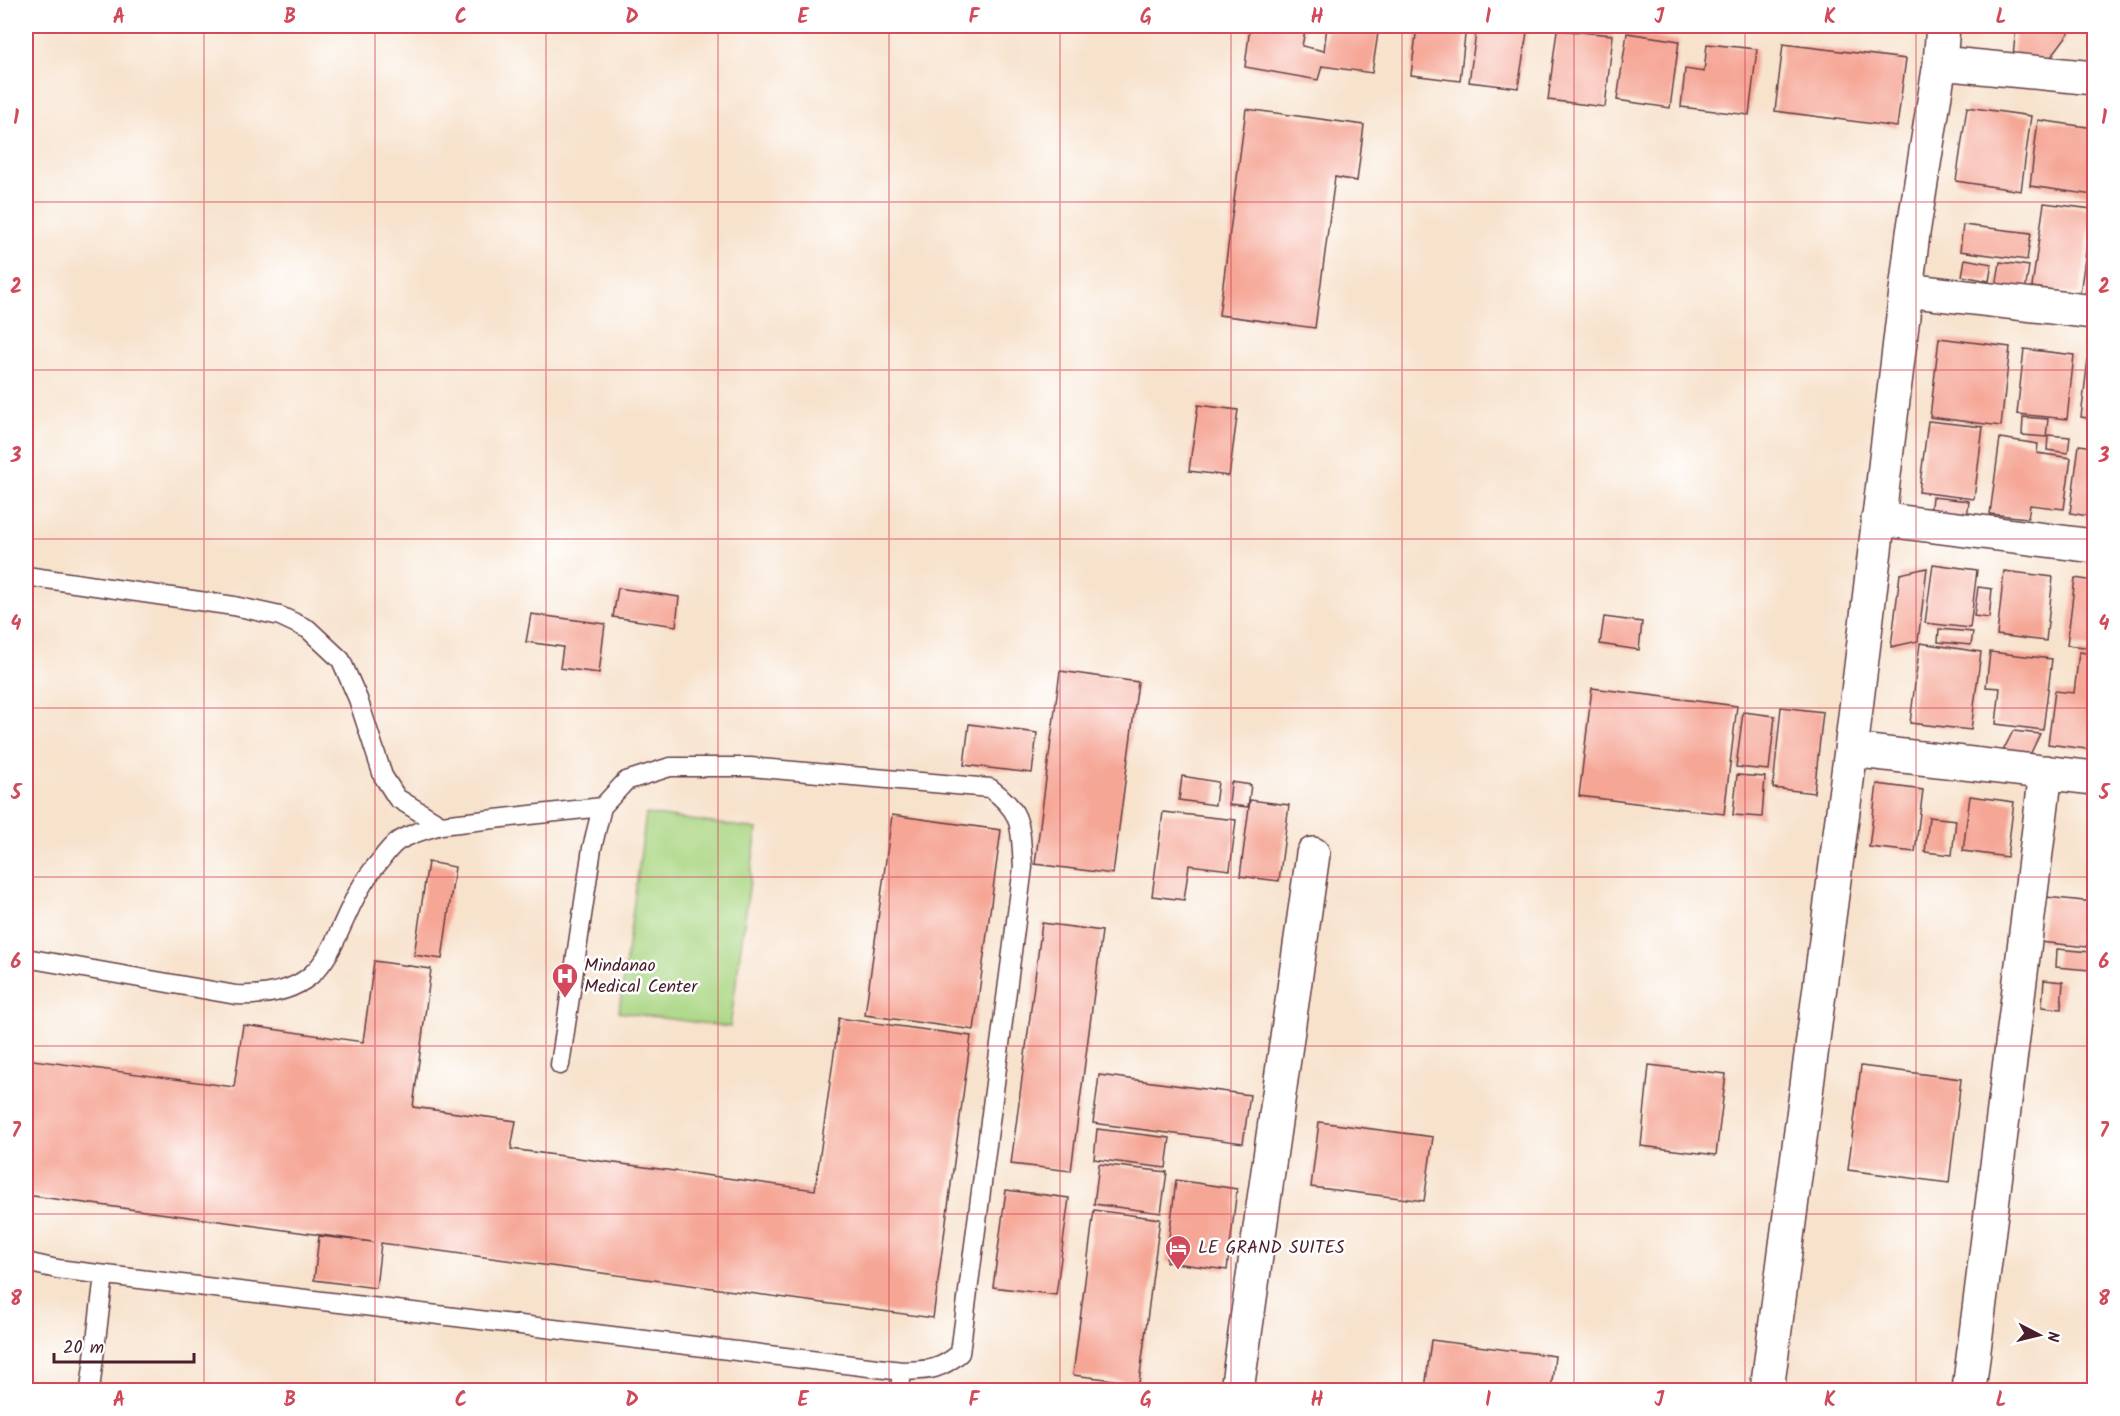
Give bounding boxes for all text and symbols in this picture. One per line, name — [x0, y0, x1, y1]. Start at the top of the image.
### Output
text: A — [113, 2, 125, 34]
text: B — [284, 2, 296, 34]
text: C — [455, 2, 467, 34]
text: D — [625, 2, 639, 34]
text: E — [797, 2, 809, 34]
text: F — [969, 2, 981, 34]
text: G — [1140, 2, 1152, 34]
text: H — [1310, 2, 1324, 34]
text: I — [1485, 2, 1491, 34]
text: J — [1654, 2, 1665, 34]
text: K — [1824, 2, 1836, 34]
text: L — [1996, 2, 2006, 34]
text: 1 — [13, 103, 19, 135]
text: 1 — [2101, 103, 2107, 135]
text: 2 — [10, 272, 22, 304]
text: 2 — [2098, 272, 2110, 304]
text: 3 — [10, 441, 22, 473]
text: 3 — [2098, 441, 2110, 473]
text: 4 — [11, 609, 22, 641]
text: 4 — [2099, 609, 2110, 641]
text: 5 — [10, 778, 23, 810]
text: 5 — [2098, 778, 2111, 810]
text: 6 — [11, 947, 22, 979]
text: 6 — [2099, 947, 2110, 979]
place label: Mindanao Medical Center — [584, 952, 698, 1002]
hospital icon: Mindanao Medical Center — [550, 961, 580, 999]
text: 7 — [11, 1116, 21, 1148]
text: 7 — [2099, 1116, 2109, 1148]
hotel icon: LE GRAND SUITES — [1163, 1233, 1193, 1271]
place label: LE GRAND SUITES — [1198, 1234, 1345, 1263]
text: 8 — [10, 1284, 22, 1316]
text: 8 — [2098, 1284, 2110, 1316]
north arrow — [2009, 1305, 2069, 1365]
scale bar — [54, 1326, 194, 1364]
text: N — [2039, 1330, 2065, 1343]
text: 20 m — [63, 1334, 104, 1363]
text: A — [113, 1385, 125, 1416]
text: B — [284, 1385, 296, 1416]
text: C — [455, 1385, 467, 1416]
text: D — [625, 1385, 639, 1416]
text: E — [797, 1385, 809, 1416]
text: F — [969, 1385, 981, 1416]
text: G — [1140, 1385, 1152, 1416]
text: H — [1310, 1385, 1324, 1416]
text: I — [1485, 1385, 1491, 1416]
text: J — [1654, 1385, 1665, 1416]
text: K — [1824, 1385, 1836, 1416]
text: L — [1996, 1385, 2006, 1416]

